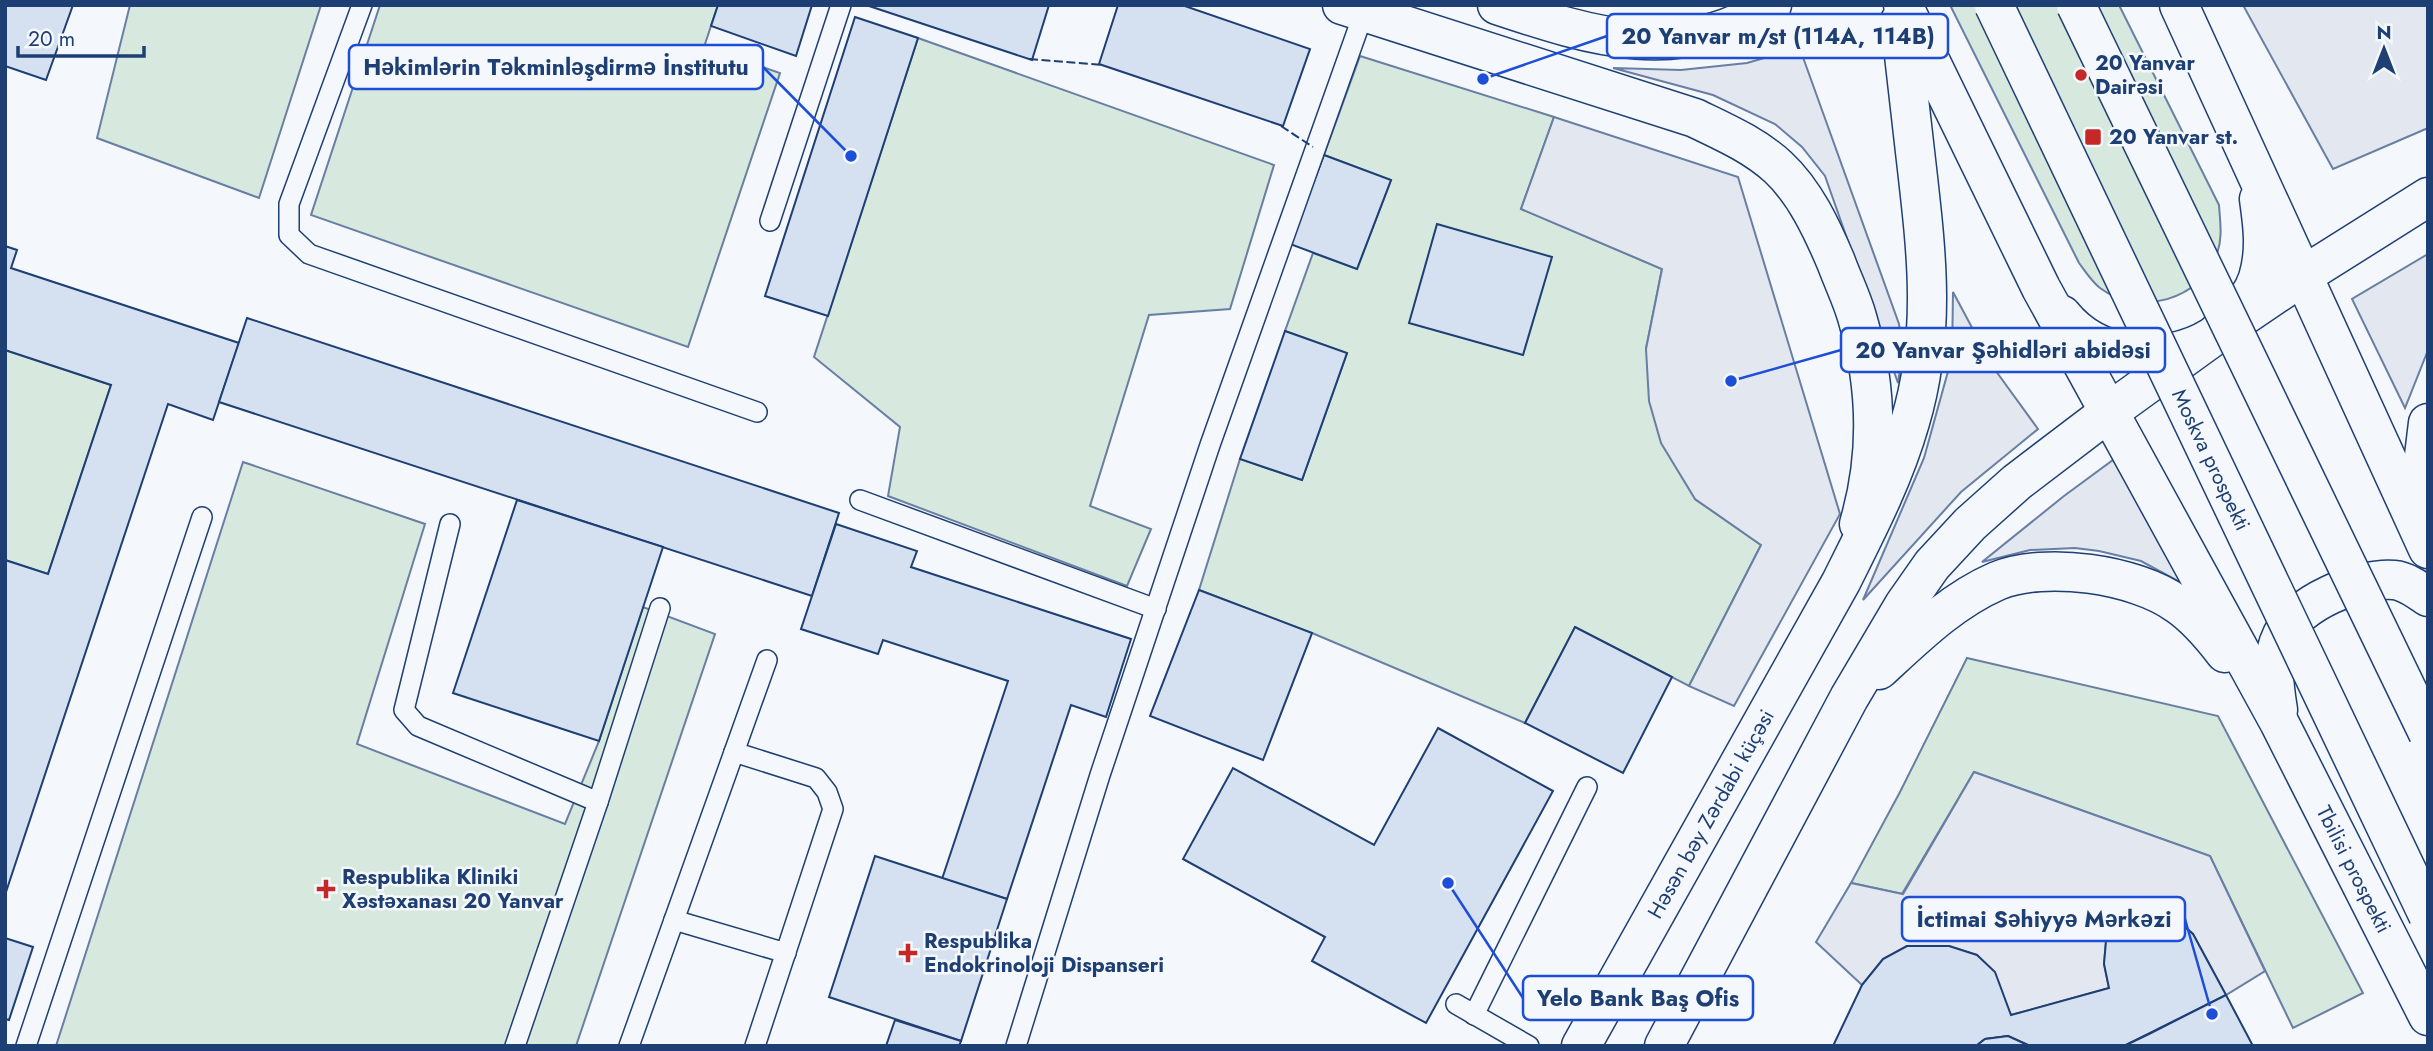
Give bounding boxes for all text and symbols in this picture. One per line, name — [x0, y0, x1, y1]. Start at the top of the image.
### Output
scale bar — [18, 14, 144, 58]
callout: 20 Yanvar m/st (114A, 114B) — [1607, 14, 1948, 58]
north arrow — [2349, 14, 2419, 84]
text: 20 Yanvar m/st (114A, 114B) — [1621, 19, 1935, 53]
text: N — [2376, 19, 2392, 46]
text: 20 m — [28, 24, 75, 54]
callout: Həkimlərin Təkminləşdirmə İnstitutu — [349, 45, 763, 89]
place label: 20 Yanvar Dairəsi — [2095, 48, 2195, 102]
text: Həkimlərin Təkminləşdirmə İnstitutu — [363, 50, 749, 84]
marker: 20 Yanvar Dairəsi — [2073, 67, 2089, 83]
place label: 20 Yanvar st. — [2109, 122, 2238, 152]
marker: 20 Yanvar st. — [2083, 127, 2103, 147]
callout: 20 Yanvar Şəhidləri abidəsi — [1841, 328, 2165, 372]
text: 20 Yanvar Şəhidləri abidəsi — [1855, 333, 2151, 367]
street label: Moskva prospekti — [2164, 384, 2258, 536]
street label: Həsən bəy Zərdabi küçəsi — [1640, 704, 1782, 924]
street label: Tbilisi prospekti — [2309, 800, 2399, 938]
place label: Respublika Kliniki Xəstəxanası 20 Yanvar — [342, 862, 564, 916]
marker: Respublika Kliniki Xəstəxanası 20 Yanvar — [316, 879, 336, 899]
callout: İctimai Səhiyyə Mərkəzi — [1902, 897, 2185, 941]
text: İctimai Səhiyyə Mərkəzi — [1917, 902, 2172, 936]
place label: Respublika Endokrinoloji Dispanseri — [924, 926, 1164, 980]
marker: Respublika Endokrinoloji Dispanseri — [898, 943, 918, 963]
callout: Yelo Bank Baş Ofis — [1523, 976, 1753, 1020]
text: Yelo Bank Baş Ofis — [1536, 981, 1739, 1015]

